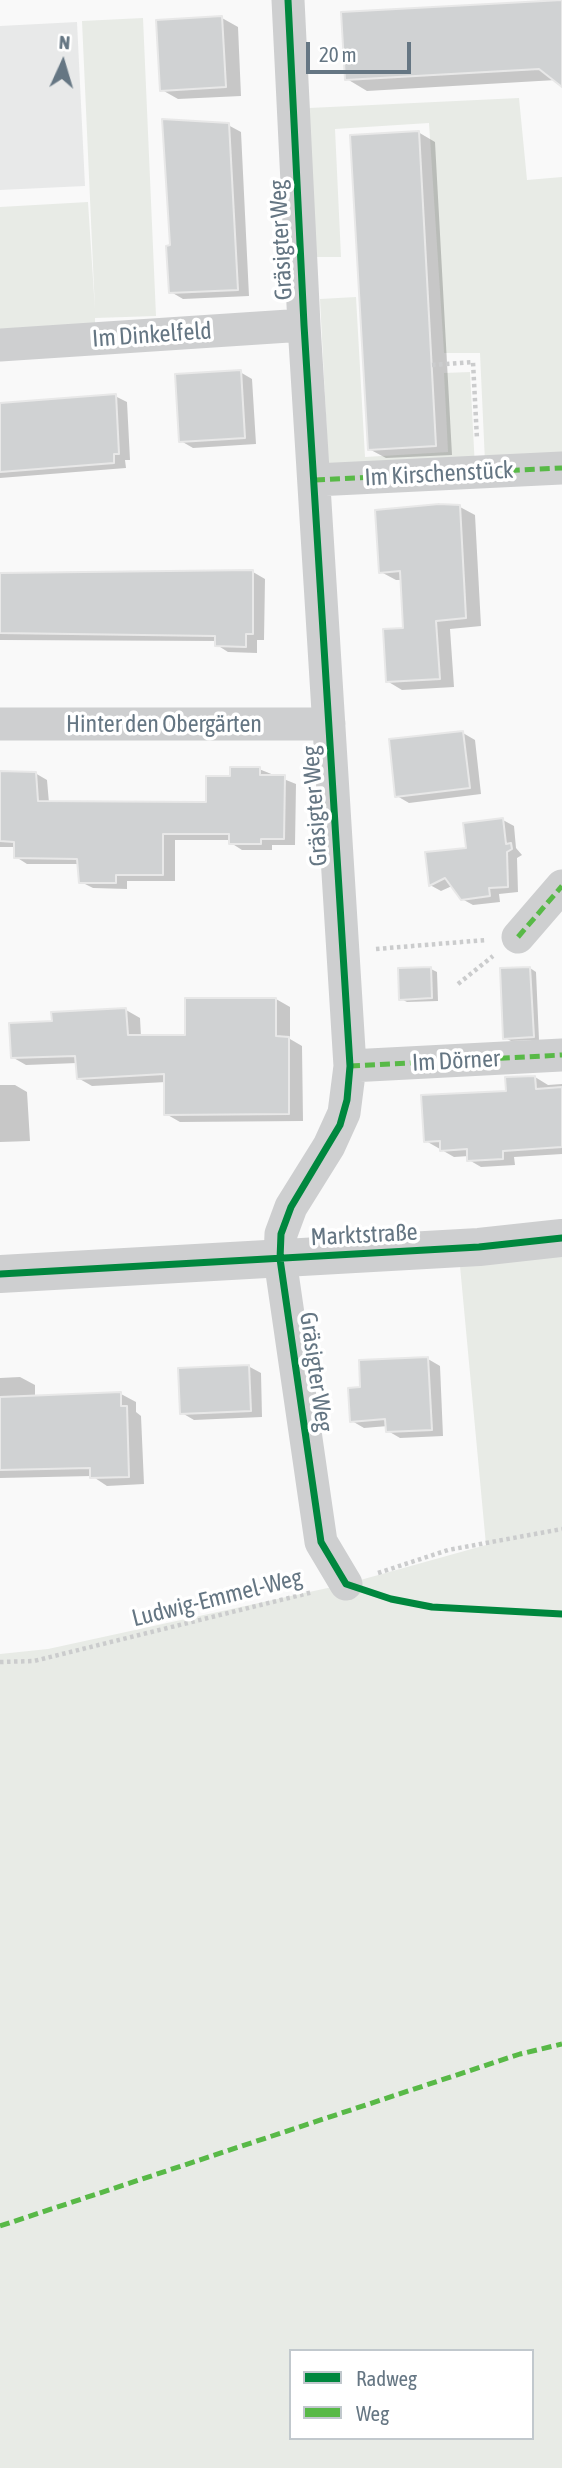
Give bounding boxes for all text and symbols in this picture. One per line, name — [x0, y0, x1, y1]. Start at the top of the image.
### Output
north arrow — [28, 28, 98, 98]
scale bar — [310, 28, 415, 72]
text: N — [58, 31, 71, 53]
text: 20 m — [319, 42, 357, 66]
street label: Gräsigter Weg — [263, 179, 299, 301]
street label: Im Dinkelfeld — [91, 316, 213, 354]
street label: Im Kirschenstück — [364, 456, 514, 492]
street label: Hinter den Obergärten — [66, 710, 262, 738]
street label: Gräsigter Weg — [296, 745, 334, 867]
street label: Im Dörner — [411, 1044, 501, 1078]
street label: Marktstraße — [310, 1218, 418, 1252]
street label: Gräsigter Weg — [293, 1310, 339, 1434]
street label: Ludwig-Emmel-Weg — [129, 1563, 305, 1633]
legend — [289, 2349, 534, 2440]
text: Radweg — [356, 2366, 417, 2390]
text: Weg — [356, 2401, 389, 2425]

